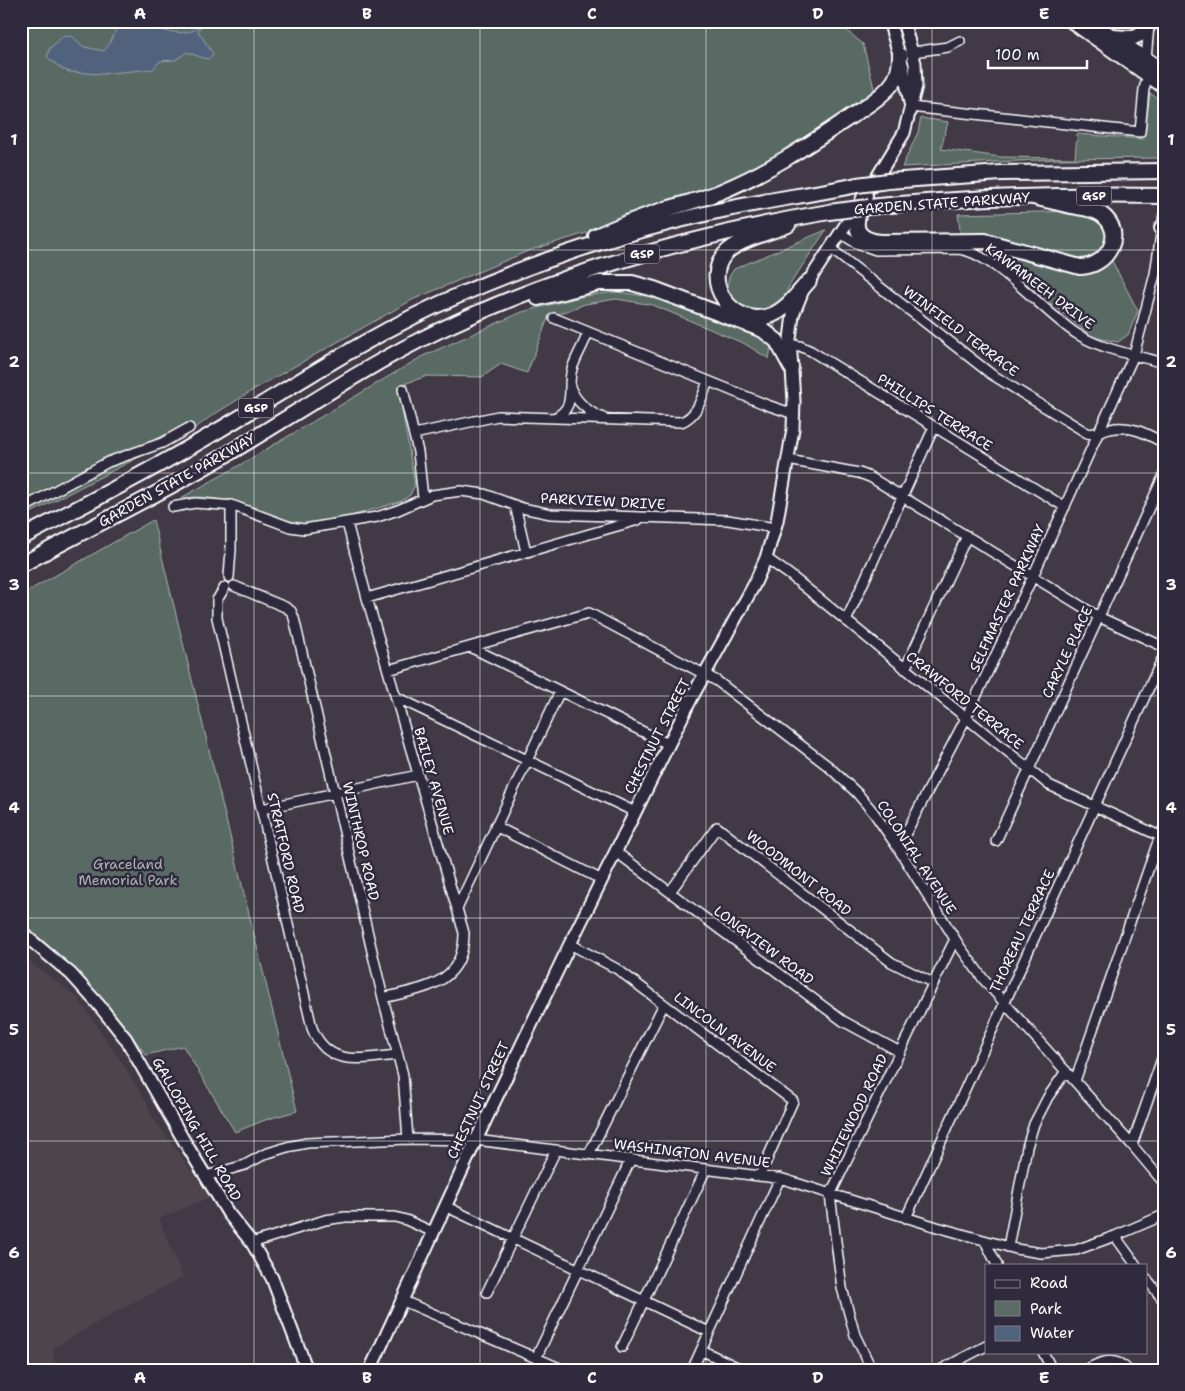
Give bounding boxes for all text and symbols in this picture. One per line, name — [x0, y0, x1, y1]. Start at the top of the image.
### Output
text: A — [134, 3, 146, 24]
text: B — [362, 3, 372, 24]
text: C — [587, 3, 597, 24]
text: D — [812, 3, 824, 24]
text: E — [1039, 3, 1049, 24]
scale bar — [988, 38, 1086, 70]
text: 100 m — [995, 45, 1040, 65]
text: 1 — [10, 129, 18, 150]
text: 1 — [1167, 129, 1175, 150]
road number: GSP — [1076, 187, 1112, 206]
street label: GARDEN STATE PARKWAY — [853, 188, 1031, 218]
street label: KAWAMEEH DRIVE — [982, 239, 1098, 333]
road number: GSP — [624, 244, 660, 264]
street label: WINFIELD TERRACE — [900, 282, 1023, 380]
text: 2 — [8, 351, 20, 372]
text: 2 — [1165, 351, 1177, 372]
street label: PHILLIPS TERRACE — [874, 369, 996, 455]
road number: GSP — [238, 398, 274, 418]
street label: GARDEN STATE PARKWAY — [95, 429, 259, 531]
street label: PARKVIEW DRIVE — [540, 489, 666, 513]
street label: SELFMASTER PARKWAY — [965, 521, 1049, 674]
text: 3 — [8, 574, 20, 595]
text: 3 — [1165, 574, 1177, 595]
street label: CARYLE PLACE — [1038, 603, 1096, 701]
street label: CRAWFORD TERRACE — [903, 647, 1028, 753]
street label: CHESTNUT STREET — [620, 675, 694, 797]
street label: BAILEY AVENUE — [410, 725, 458, 837]
street label: WINTHROP ROAD — [339, 780, 383, 902]
street label: STRATFORD ROAD — [263, 791, 309, 915]
text: 4 — [8, 797, 20, 818]
street label: COLONIAL AVENUE — [873, 797, 961, 918]
text: 4 — [1165, 797, 1177, 818]
street label: WOODMONT ROAD — [743, 826, 855, 920]
park label: Graceland Memorial Park — [78, 855, 178, 889]
street label: THOREAU TERRACE — [986, 866, 1059, 996]
street label: LONGVIEW ROAD — [710, 902, 818, 988]
street label: LINCOLN AVENUE — [670, 988, 780, 1076]
text: 5 — [9, 1019, 19, 1040]
text: 5 — [1166, 1019, 1176, 1040]
street label: CHESTNUT STREET — [443, 1038, 513, 1162]
street label: WHITEWOOD ROAD — [817, 1051, 891, 1179]
street label: GALLOPING HILL ROAD — [149, 1054, 245, 1204]
street label: WASHINGTON AVENUE — [613, 1134, 772, 1172]
text: 6 — [8, 1242, 20, 1263]
text: 6 — [1165, 1242, 1177, 1263]
legend — [985, 1264, 1148, 1354]
text: Road — [1030, 1273, 1068, 1293]
text: Park — [1030, 1299, 1062, 1319]
text: Water — [1030, 1323, 1074, 1343]
text: A — [134, 1367, 146, 1388]
text: B — [362, 1367, 372, 1388]
text: C — [587, 1367, 597, 1388]
text: D — [812, 1367, 824, 1388]
text: E — [1039, 1367, 1049, 1388]

